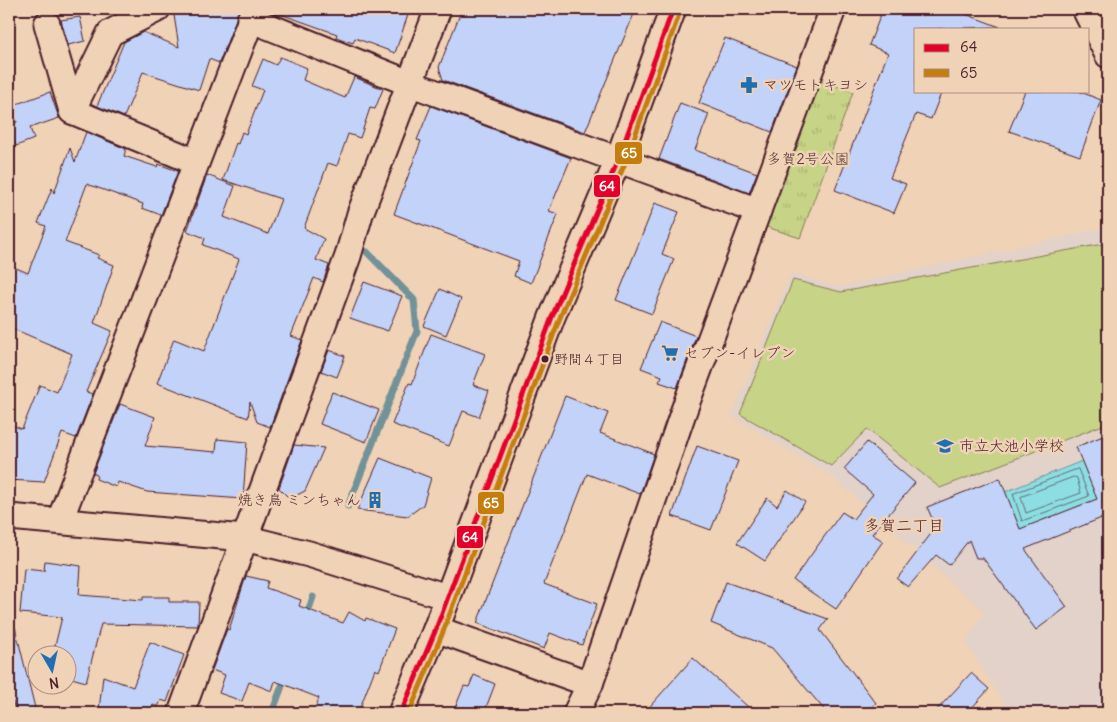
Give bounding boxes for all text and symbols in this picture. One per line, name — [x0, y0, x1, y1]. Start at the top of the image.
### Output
legend — [914, 28, 1090, 92]
text: 64 — [960, 37, 978, 56]
text: 65 — [960, 63, 977, 82]
pharmacy icon: マツモトキヨシ — [739, 75, 759, 95]
place label: マツモトキヨシ — [763, 75, 868, 94]
line badge: 65 — [614, 141, 643, 165]
text: 65 — [621, 144, 637, 162]
park label: 多賀2号公園 — [766, 149, 850, 168]
line badge: 64 — [593, 174, 621, 198]
text: 64 — [599, 177, 615, 195]
supermarket icon: セブン-イレブン — [660, 343, 680, 363]
place label: セブン-イレブン — [684, 343, 795, 362]
place label: 野間４丁目 — [554, 350, 624, 368]
marker: 野間４丁目 — [540, 354, 550, 364]
school or university icon: 市立大池小学校 — [935, 436, 955, 456]
place label: 市立大池小学校 — [959, 436, 1064, 455]
place label: 焼き鳥 ミンちゃん — [237, 490, 361, 509]
building icon: 焼き鳥 ミンちゃん — [365, 490, 385, 510]
line badge: 65 — [477, 491, 505, 515]
text: 65 — [483, 494, 499, 512]
district label: 多賀二丁目 — [864, 515, 944, 535]
line badge: 64 — [456, 525, 484, 549]
text: 64 — [462, 528, 478, 546]
north arrow — [28, 644, 78, 694]
text: N — [48, 673, 60, 692]

